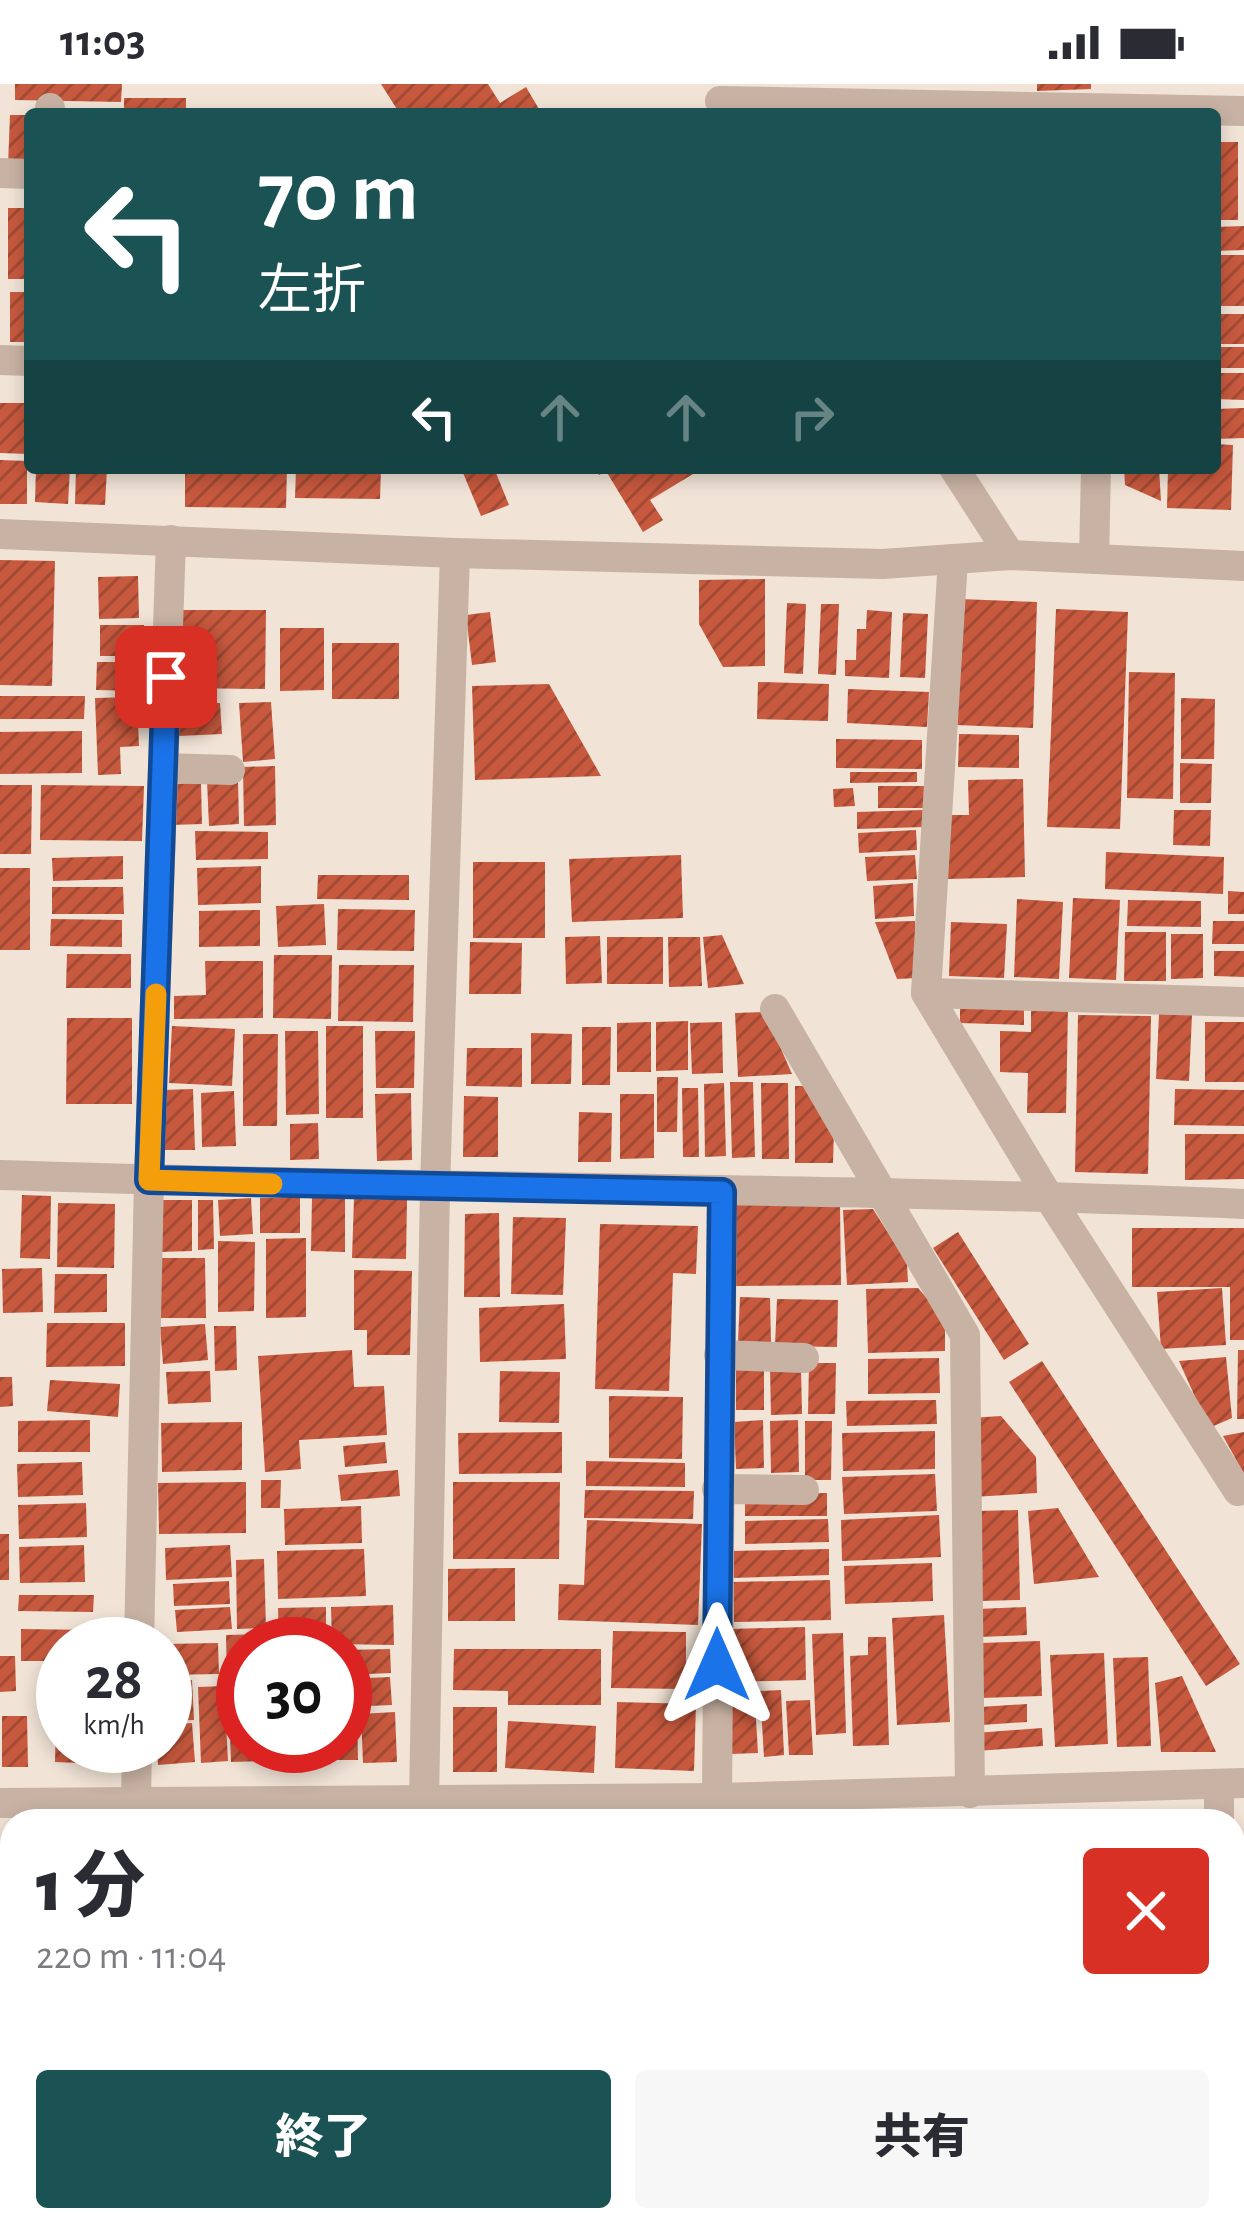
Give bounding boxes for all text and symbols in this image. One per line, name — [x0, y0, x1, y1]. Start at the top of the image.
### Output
text: 11:03 — [60, 19, 146, 64]
text: 70 m — [258, 152, 419, 236]
icon: left — [60, 156, 216, 312]
text: 左折 — [258, 265, 366, 319]
icon: left — [401, 384, 467, 450]
icon: ahead — [527, 384, 593, 450]
icon: ahead — [653, 384, 719, 450]
icon: right — [779, 384, 845, 450]
pin — [115, 626, 217, 728]
icon: arrive — [133, 644, 199, 710]
position arrow — [654, 1602, 780, 1728]
speed limit sign: 30 — [216, 1617, 372, 1773]
text: 28 — [85, 1650, 143, 1710]
text: km/h — [83, 1710, 145, 1740]
button: close — [1083, 1848, 1209, 1974]
text: 1 分 — [36, 1852, 145, 1924]
text: 220 m · 11:04 — [36, 1937, 227, 1976]
button: 終了 — [36, 2070, 611, 2208]
button: 共有 — [635, 2070, 1209, 2208]

